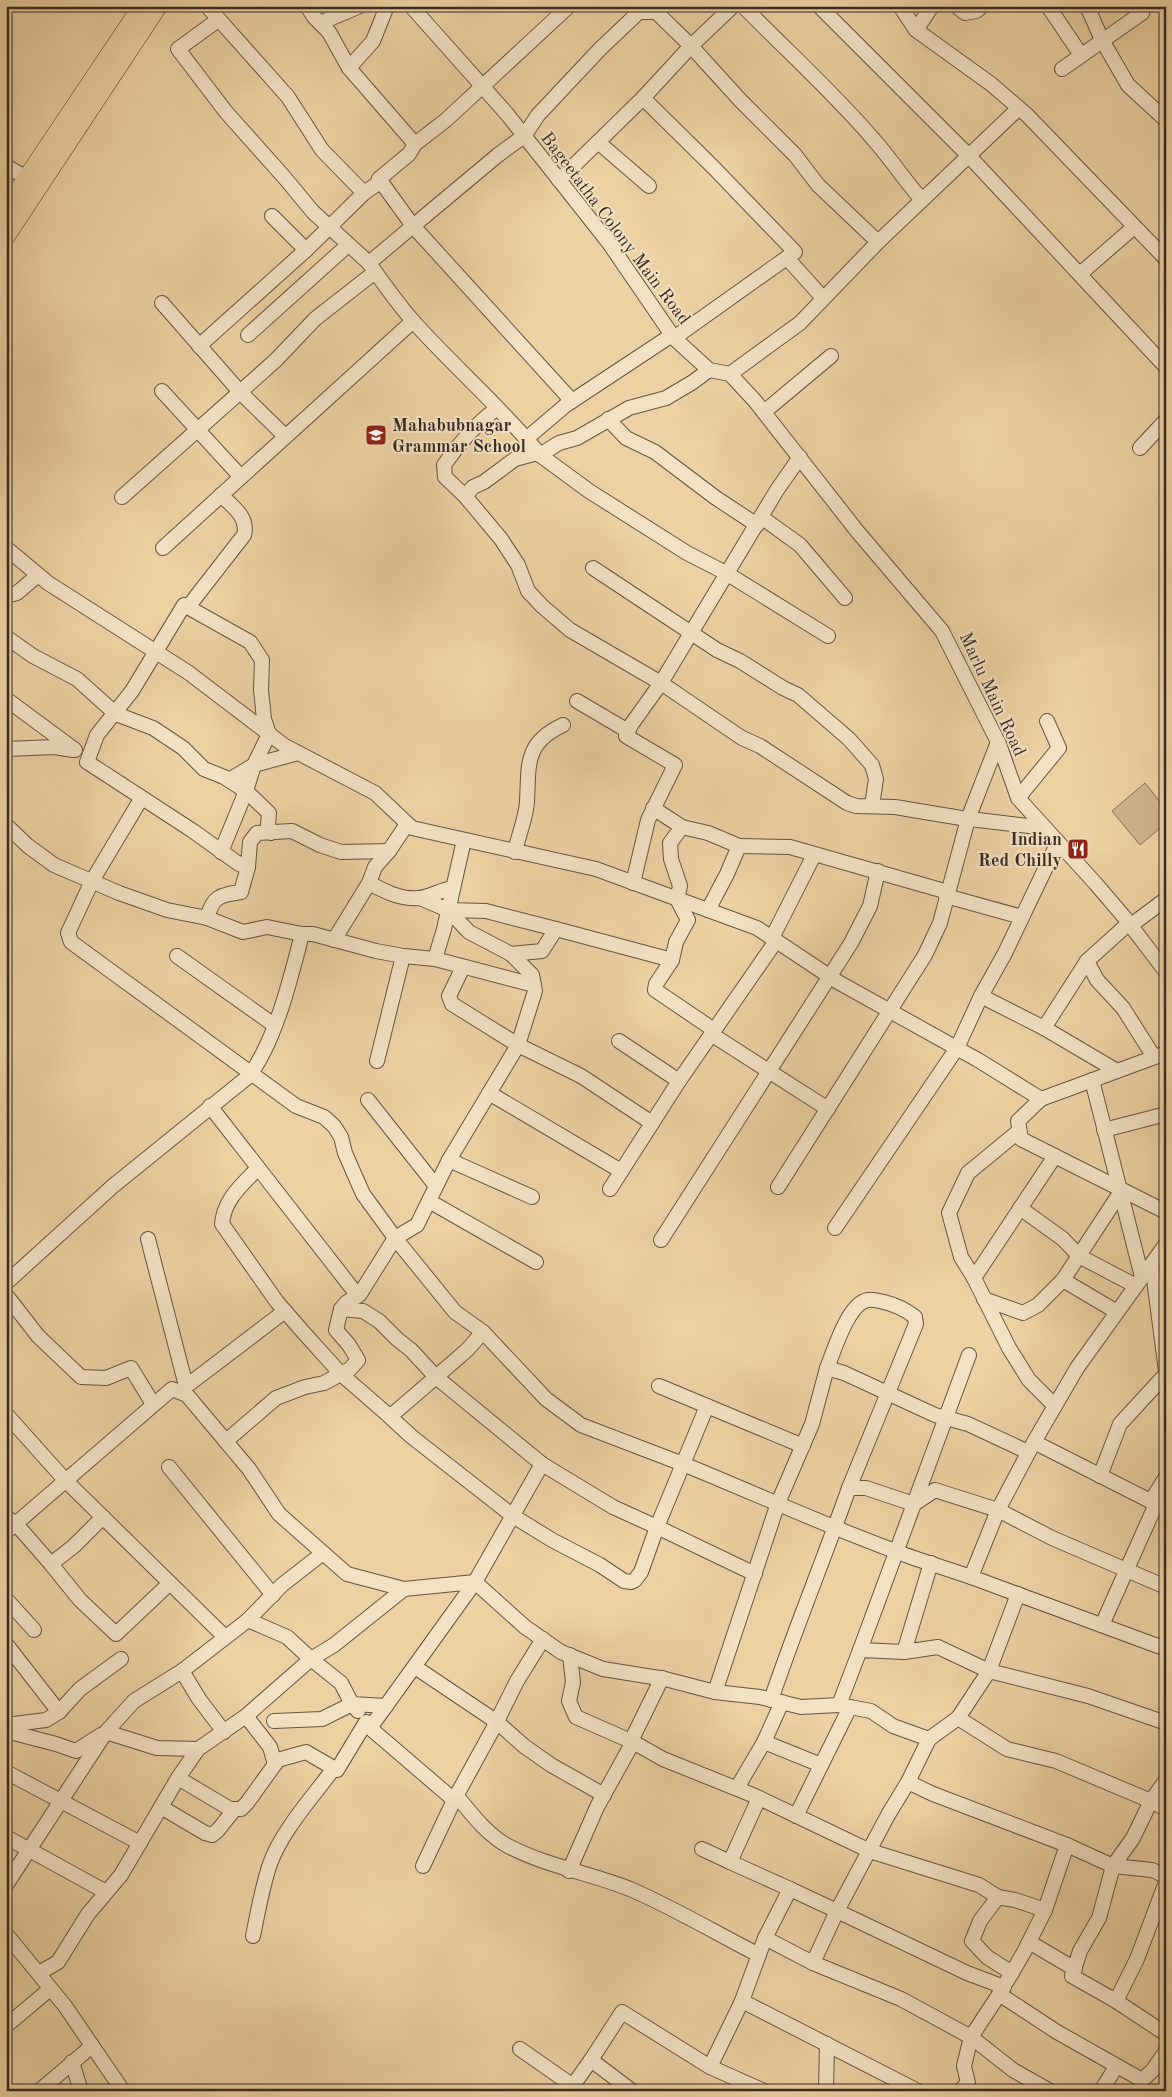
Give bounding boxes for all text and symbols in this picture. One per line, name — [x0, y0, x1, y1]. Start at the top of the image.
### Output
street label: Bageetatha Colony Main Road — [537, 129, 693, 328]
place label: Mahabubnagar Grammar School — [392, 417, 527, 456]
school or university icon: Mahabubnagar Grammar School — [364, 423, 388, 447]
street label: Marlu Main Road — [955, 630, 1029, 759]
place label: Indian Red Chilly — [978, 831, 1062, 870]
restaurant icon: Indian Red Chilly — [1066, 837, 1090, 861]

